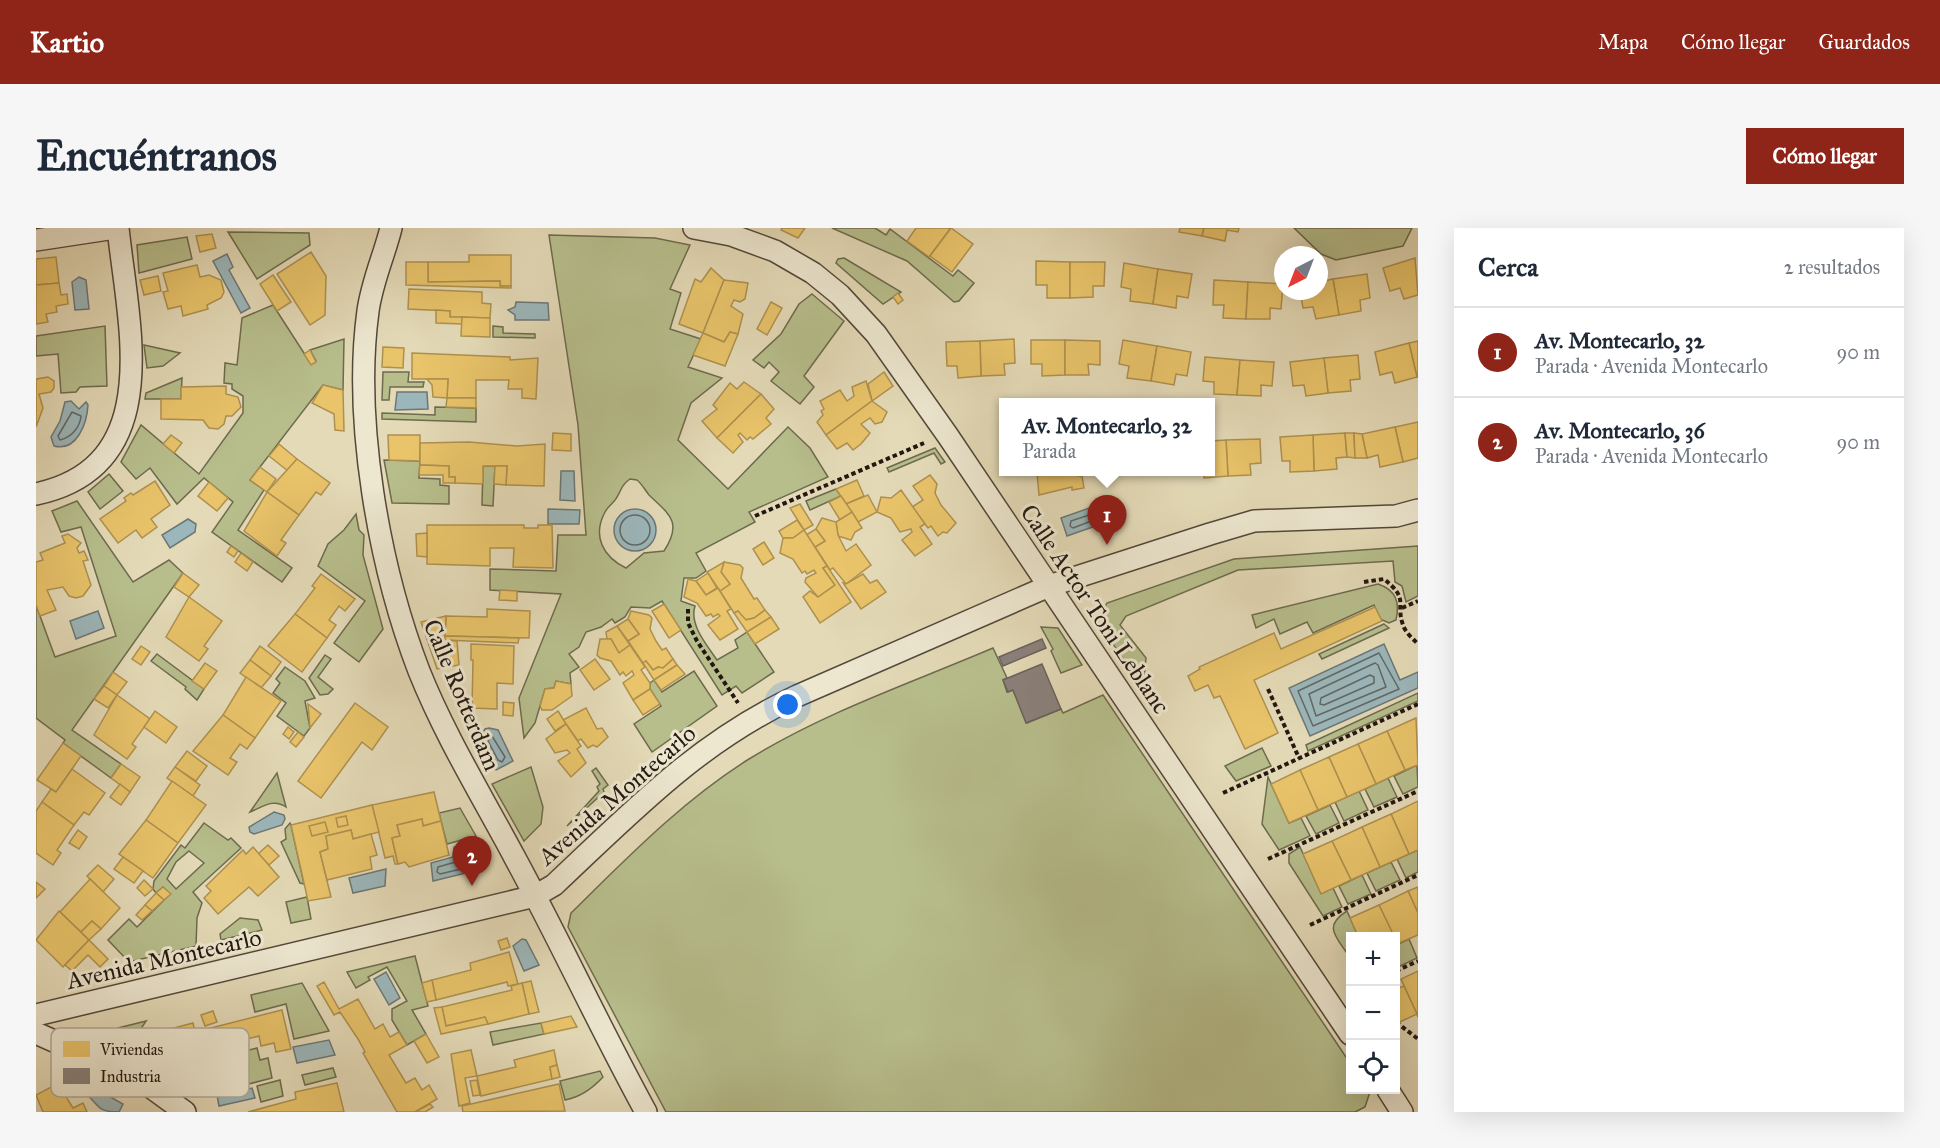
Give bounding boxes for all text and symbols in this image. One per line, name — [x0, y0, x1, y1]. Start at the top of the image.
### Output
text: Kartio — [30, 25, 104, 60]
text: Mapa — [1598, 29, 1648, 55]
text: Cómo llegar — [1681, 29, 1785, 55]
text: Guardados — [1818, 29, 1910, 55]
button: Cómo llegar — [1746, 128, 1904, 184]
text: Encuéntranos — [36, 130, 277, 182]
north arrow — [1274, 246, 1328, 300]
text: Cerca — [1478, 251, 1538, 283]
text: 2 resultados — [1784, 255, 1880, 279]
text: Av. Montecarlo, 32 — [1535, 327, 1704, 354]
text: 1 — [1494, 340, 1501, 364]
text: 90 m — [1837, 340, 1880, 364]
text: Parada · Avenida Montecarlo — [1535, 354, 1768, 378]
popup — [999, 398, 1215, 476]
text: Av. Montecarlo, 32 — [1022, 412, 1192, 439]
text: Av. Montecarlo, 36 — [1535, 417, 1705, 444]
text: 2 — [1493, 430, 1502, 454]
text: 90 m — [1837, 430, 1880, 454]
text: Parada — [1022, 439, 1076, 463]
text: Parada · Avenida Montecarlo — [1535, 444, 1768, 468]
pin: 1 — [1088, 496, 1126, 545]
street label: Calle Actor Toni Leblanc — [1014, 499, 1176, 719]
street label: Calle Rotterdam — [417, 615, 507, 775]
your location — [773, 690, 802, 719]
street label: Avenida Montecarlo — [531, 718, 702, 872]
pin: 2 — [452, 836, 492, 886]
street label: Avenida Montecarlo — [63, 922, 264, 996]
map controls — [1346, 932, 1400, 1094]
button: + — [1346, 932, 1400, 986]
button: − — [1346, 986, 1400, 1040]
legend — [51, 1028, 249, 1097]
text: Viviendas — [99, 1040, 164, 1059]
button: locate — [1346, 1040, 1400, 1094]
text: Industria — [100, 1067, 161, 1086]

